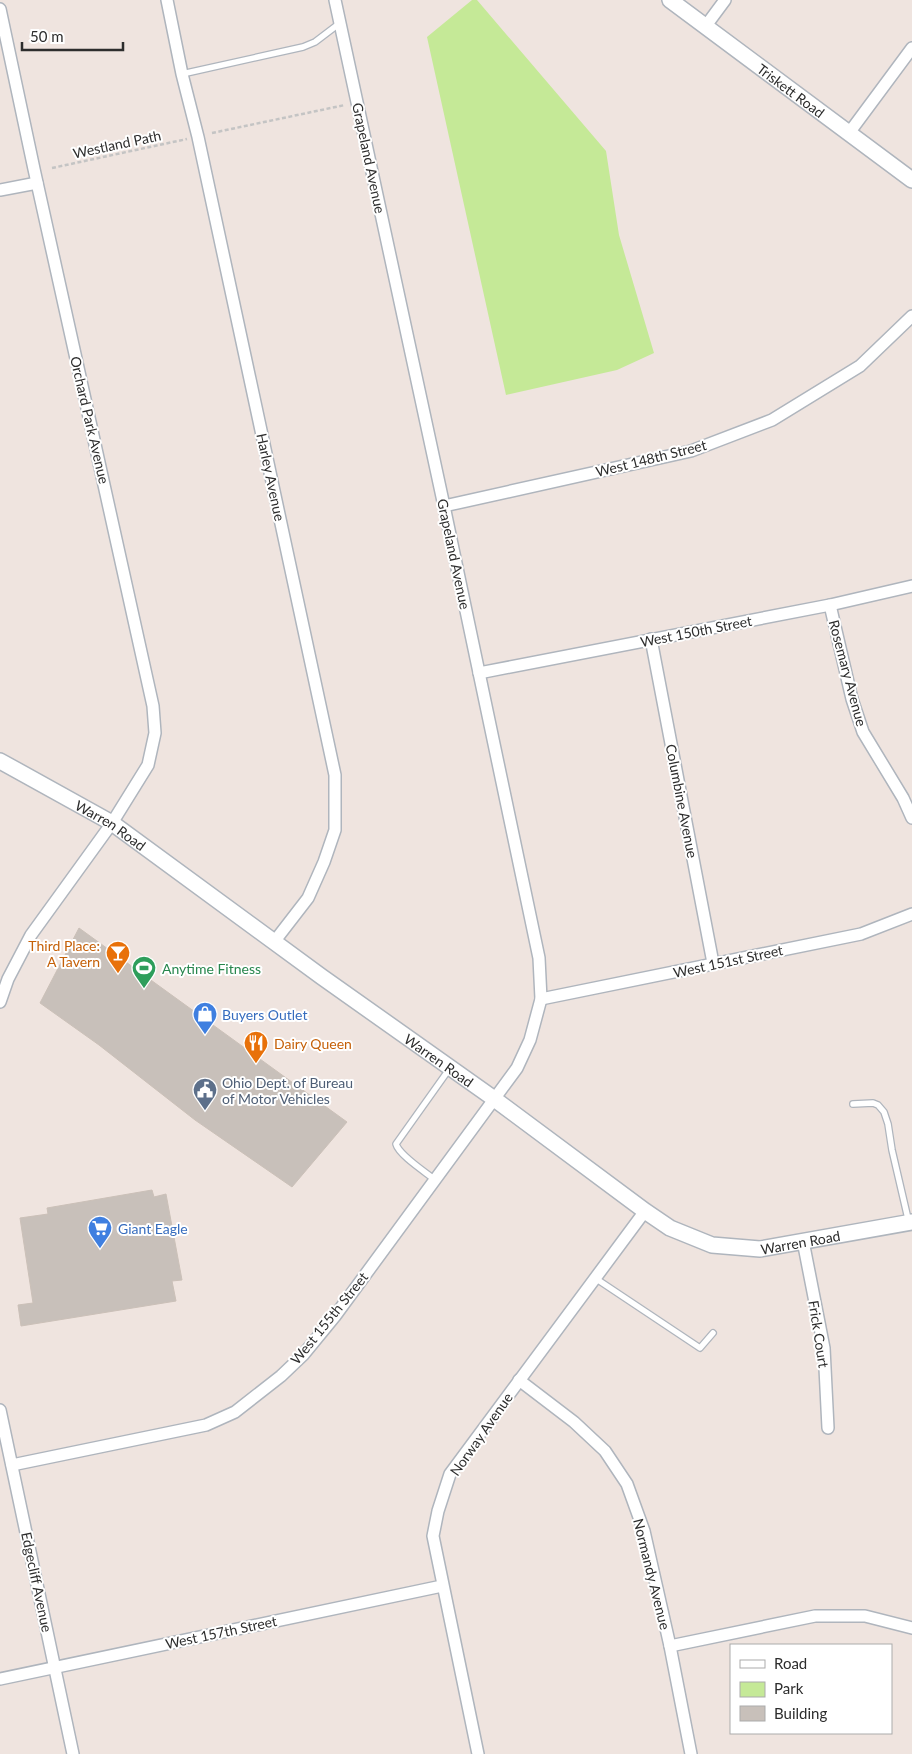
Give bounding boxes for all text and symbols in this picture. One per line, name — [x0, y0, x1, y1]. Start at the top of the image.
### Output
scale bar — [22, 20, 124, 52]
text: 50 m — [30, 27, 64, 45]
street label: Triskett Road — [754, 60, 828, 121]
street label: Grapeland Avenue — [349, 101, 389, 215]
street label: Westland Path — [71, 126, 163, 162]
street label: Orchard Park Avenue — [67, 355, 113, 485]
street label: Harley Avenue — [253, 432, 289, 522]
street label: West 148th Street — [594, 436, 708, 480]
street label: Grapeland Avenue — [434, 497, 474, 611]
street label: West 150th Street — [639, 612, 753, 650]
street label: Rosemary Avenue — [826, 618, 870, 728]
street label: Columbine Avenue — [663, 743, 701, 859]
street label: Warren Road — [73, 796, 149, 854]
place label: Third Place: A Tavern — [28, 937, 100, 970]
bar icon: Third Place: A Tavern — [105, 940, 131, 974]
street label: West 151st Street — [672, 941, 784, 981]
sports icon: Anytime Fitness — [131, 955, 157, 989]
place label: Anytime Fitness — [162, 960, 261, 977]
shop icon: Buyers Outlet — [192, 1001, 218, 1035]
place label: Buyers Outlet — [222, 1006, 307, 1023]
restaurant icon: Dairy Queen — [243, 1030, 269, 1064]
street label: Warren Road — [401, 1030, 477, 1090]
place label: Dairy Queen — [274, 1035, 352, 1052]
place label: Ohio Dept. of Bureau of Motor Vehicles — [222, 1074, 353, 1107]
public building icon: Ohio Dept. of Bureau of Motor Vehicles — [192, 1077, 218, 1111]
supermarket icon: Giant Eagle — [87, 1215, 113, 1249]
place label: Giant Eagle — [118, 1220, 188, 1237]
street label: Warren Road — [759, 1226, 841, 1257]
street label: West 155th Street — [287, 1269, 371, 1367]
street label: Frick Court — [805, 1299, 833, 1369]
street label: Norway Avenue — [446, 1389, 516, 1479]
street label: Normandy Avenue — [630, 1517, 674, 1631]
street label: Edgecliff Avenue — [18, 1530, 56, 1634]
street label: West 157th Street — [164, 1612, 278, 1652]
legend — [730, 1644, 892, 1734]
text: Road — [774, 1654, 807, 1672]
text: Park — [774, 1679, 804, 1697]
text: Building — [774, 1704, 827, 1722]

